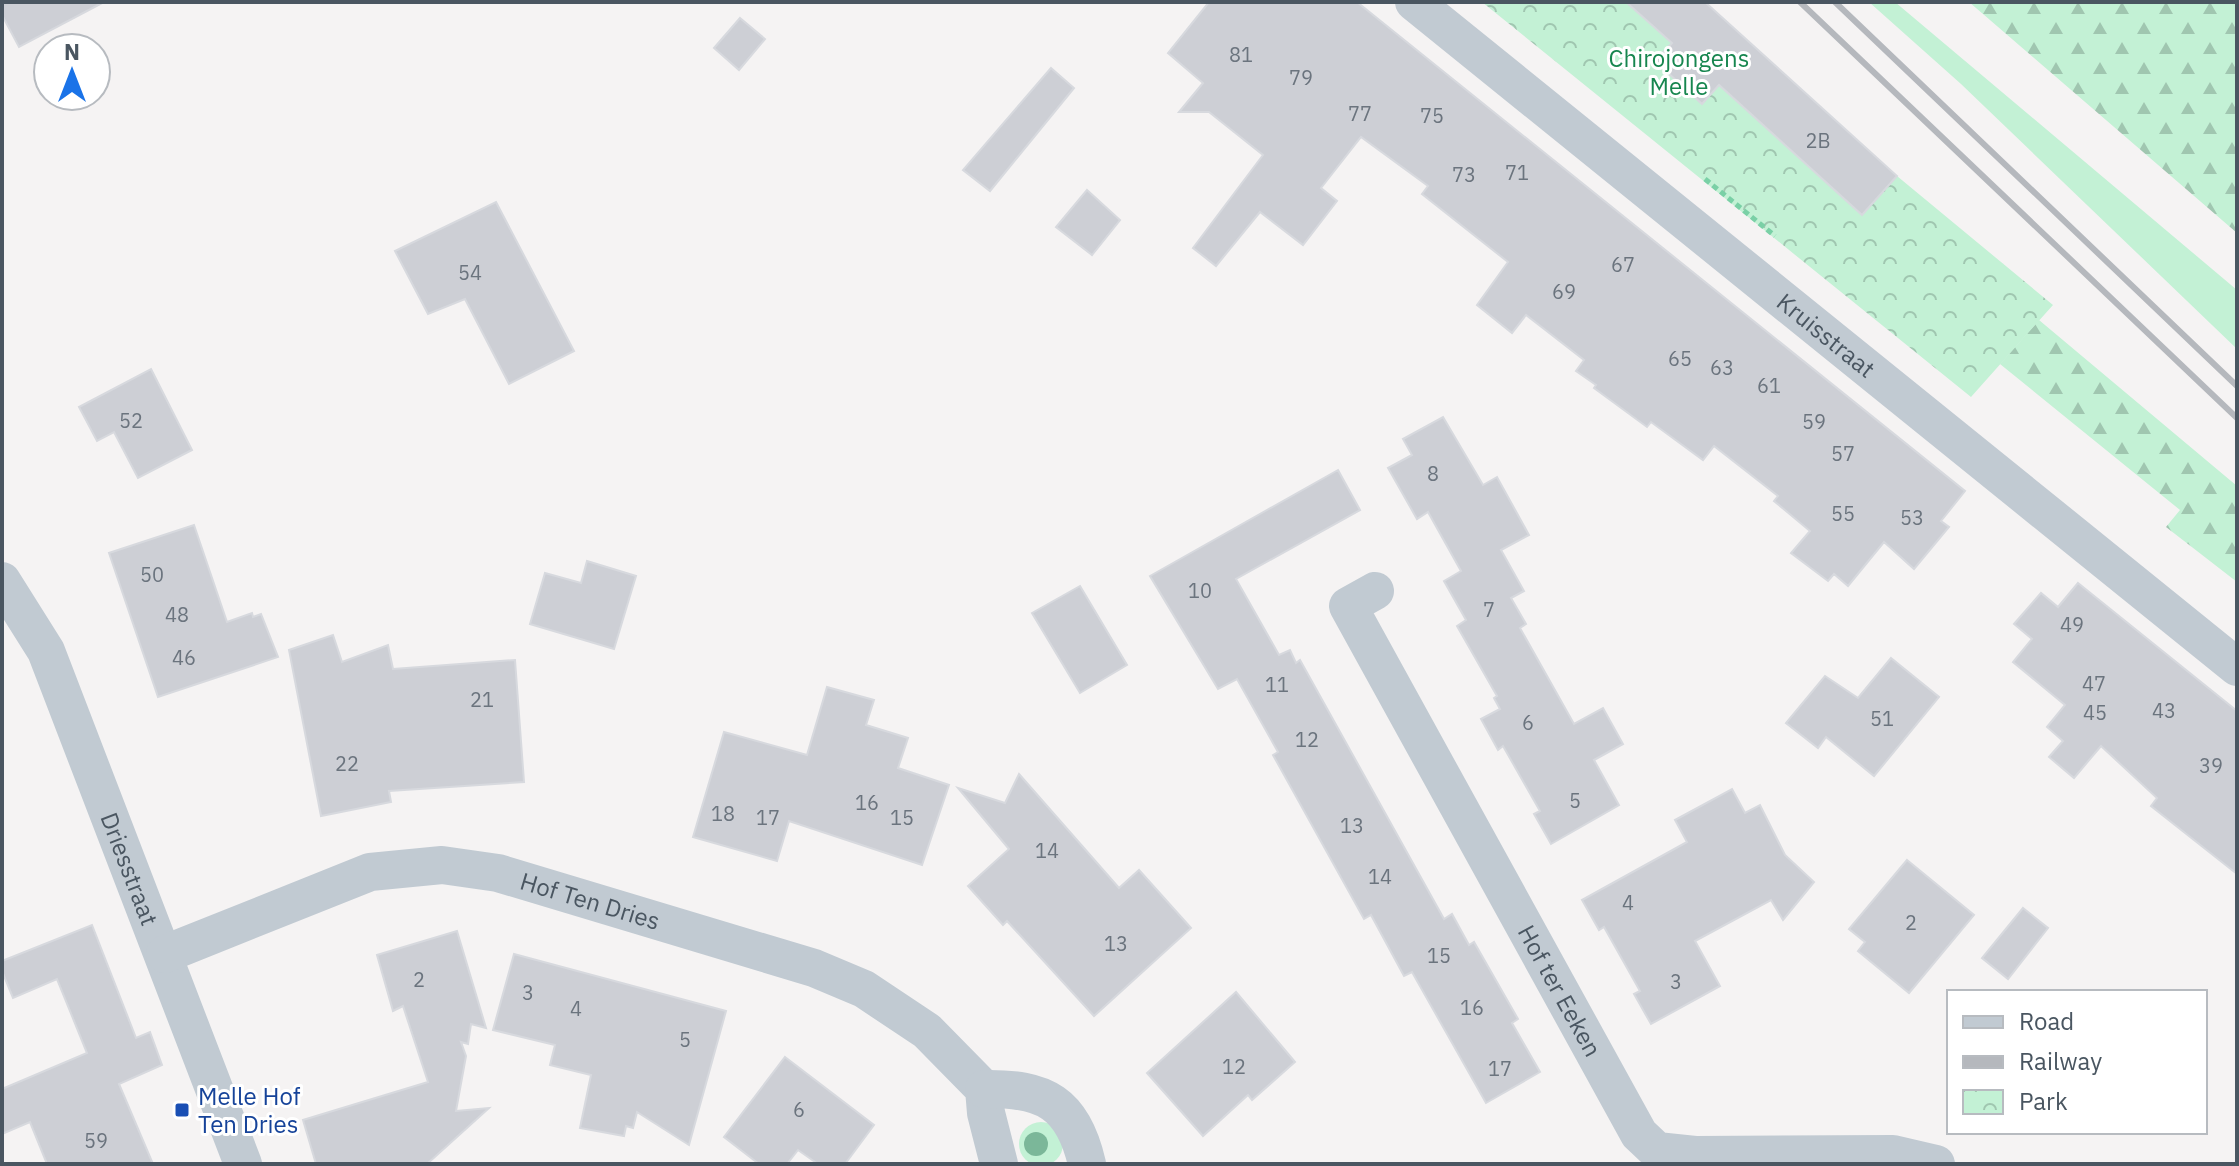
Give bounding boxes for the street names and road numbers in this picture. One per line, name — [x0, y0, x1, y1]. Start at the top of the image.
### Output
street label: Kruisstraat — [1770, 286, 1882, 385]
street label: Driesstraat — [93, 808, 166, 930]
street label: Hof Ten Dries — [517, 865, 664, 937]
street label: Hof ter Eeken — [1511, 919, 1609, 1062]

